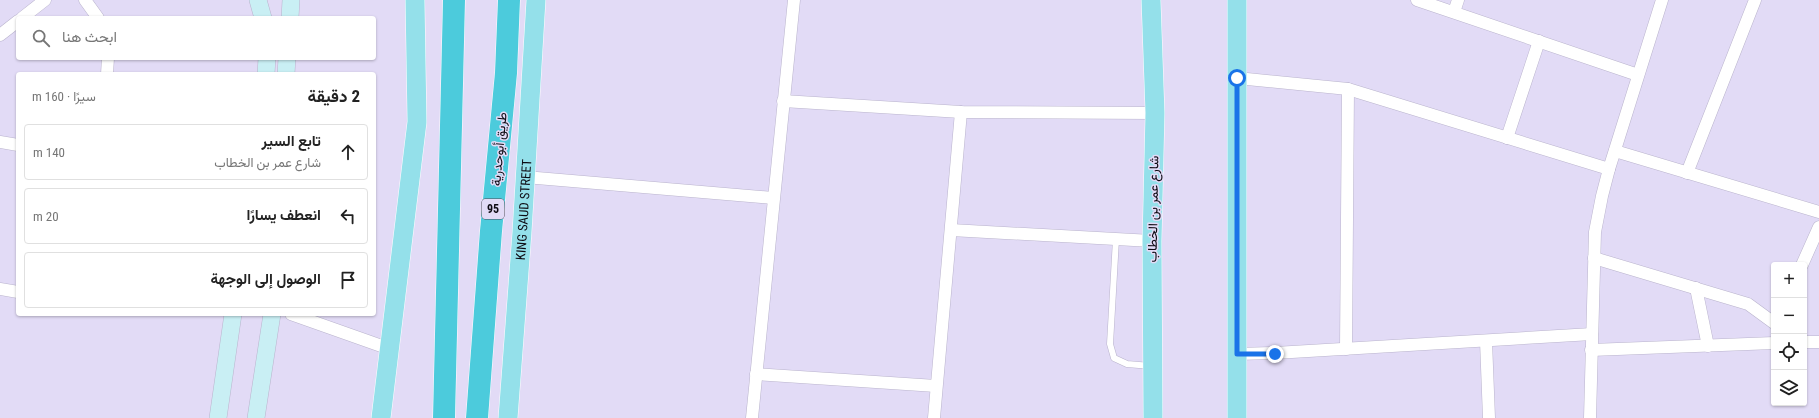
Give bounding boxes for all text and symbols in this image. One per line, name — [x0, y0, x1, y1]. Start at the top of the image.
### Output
search box — [16, 16, 376, 60]
icon: search — [30, 27, 52, 49]
text: ابحث هنا — [62, 28, 117, 46]
route start — [1228, 69, 1246, 87]
text: 2 دقيقة — [307, 86, 360, 106]
text: سيرًا · 160 m — [32, 89, 96, 104]
street label: طريق أبوحدرية — [488, 111, 511, 187]
text: تابع السير — [262, 132, 321, 150]
icon: ahead — [337, 141, 359, 163]
text: 140 m — [33, 145, 65, 160]
text: شارع عمر بن الخطاب — [214, 155, 321, 170]
street label: شارع عمر بن الخطاب — [1145, 156, 1163, 263]
street label: KING SAUD STREET — [512, 158, 534, 261]
road number: 95 — [482, 199, 504, 219]
icon: left — [337, 205, 359, 227]
text: انعطف يسارًا — [247, 206, 321, 224]
text: 20 m — [33, 209, 59, 224]
map controls — [1771, 262, 1807, 406]
button: + — [1771, 262, 1807, 298]
icon: arrive — [337, 269, 359, 291]
text: الوصول إلى الوجهة — [210, 270, 321, 288]
button: − — [1771, 298, 1807, 334]
button: locate — [1771, 334, 1807, 370]
route end — [1266, 345, 1284, 363]
button: layers — [1771, 370, 1807, 406]

